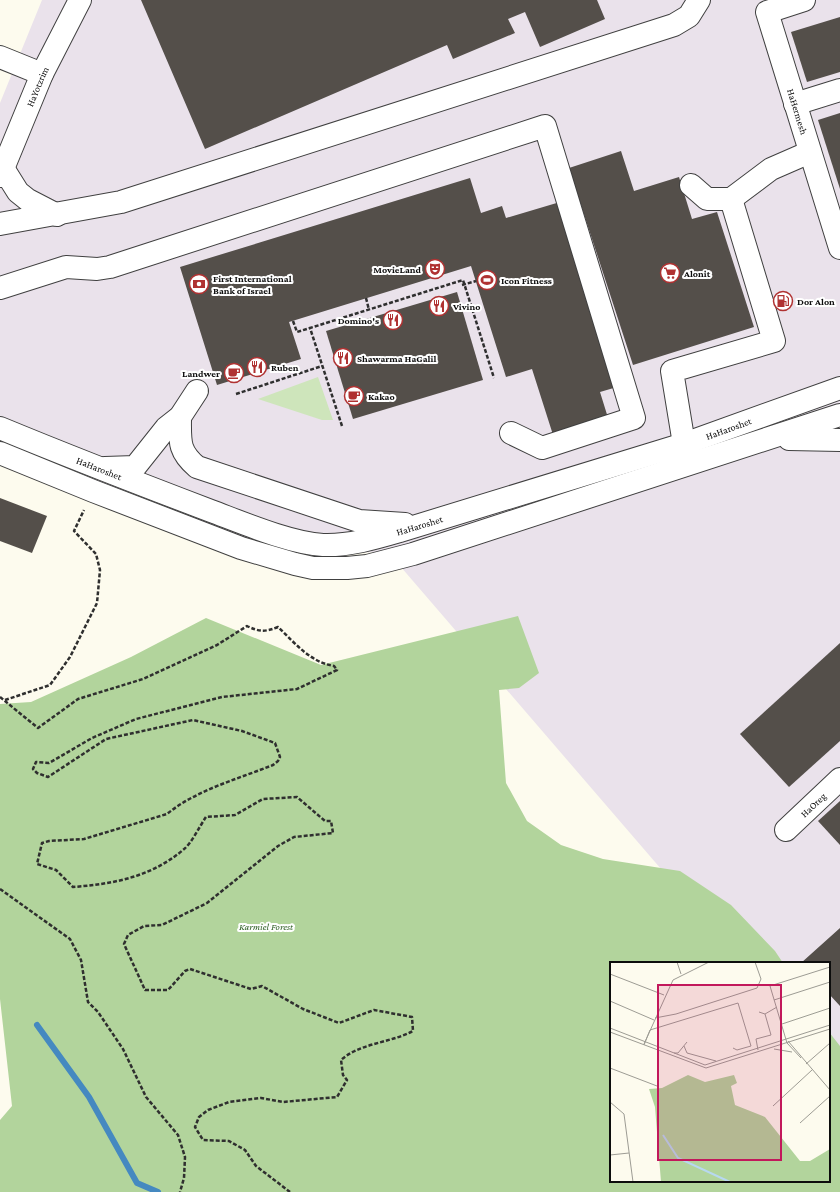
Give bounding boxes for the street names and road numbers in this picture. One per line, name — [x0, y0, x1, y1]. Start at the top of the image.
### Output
street label: HaYotzrim — [24, 65, 51, 108]
street label: HaHermesh — [785, 87, 810, 137]
street label: HaHaroshet — [704, 415, 754, 442]
street label: HaHaroshet — [75, 455, 124, 482]
street label: HaHaroshet — [395, 513, 445, 538]
street label: HaOreg — [798, 790, 828, 819]

